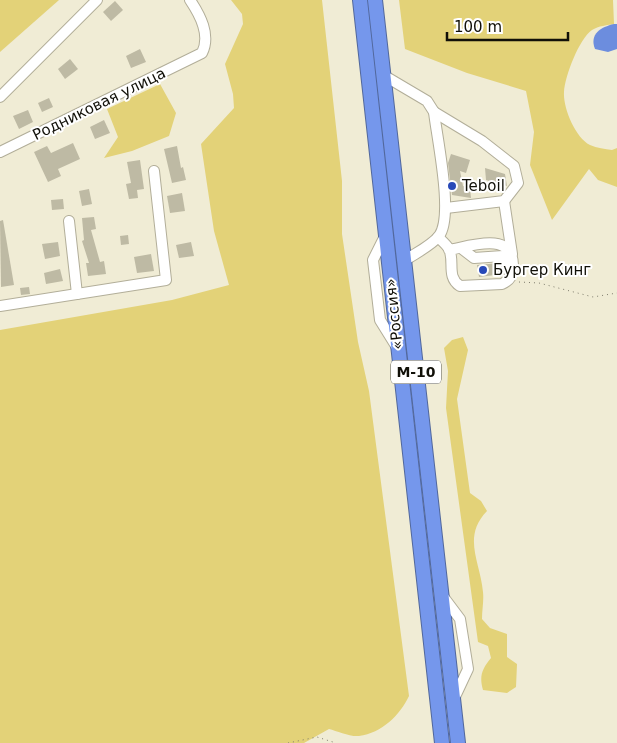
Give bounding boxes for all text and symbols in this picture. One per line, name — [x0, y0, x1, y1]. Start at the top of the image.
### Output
scale bar — [447, 10, 568, 42]
text: 100 m — [454, 18, 502, 36]
street label: Родниковая улица — [30, 64, 168, 144]
place label: Teboil — [461, 177, 505, 195]
marker: Teboil — [446, 180, 458, 192]
place label: Бургер Кинг — [493, 261, 591, 279]
marker: Бургер Кинг — [477, 264, 489, 276]
street label: «Россия» — [381, 277, 407, 351]
road number: М-10 — [391, 361, 441, 384]

